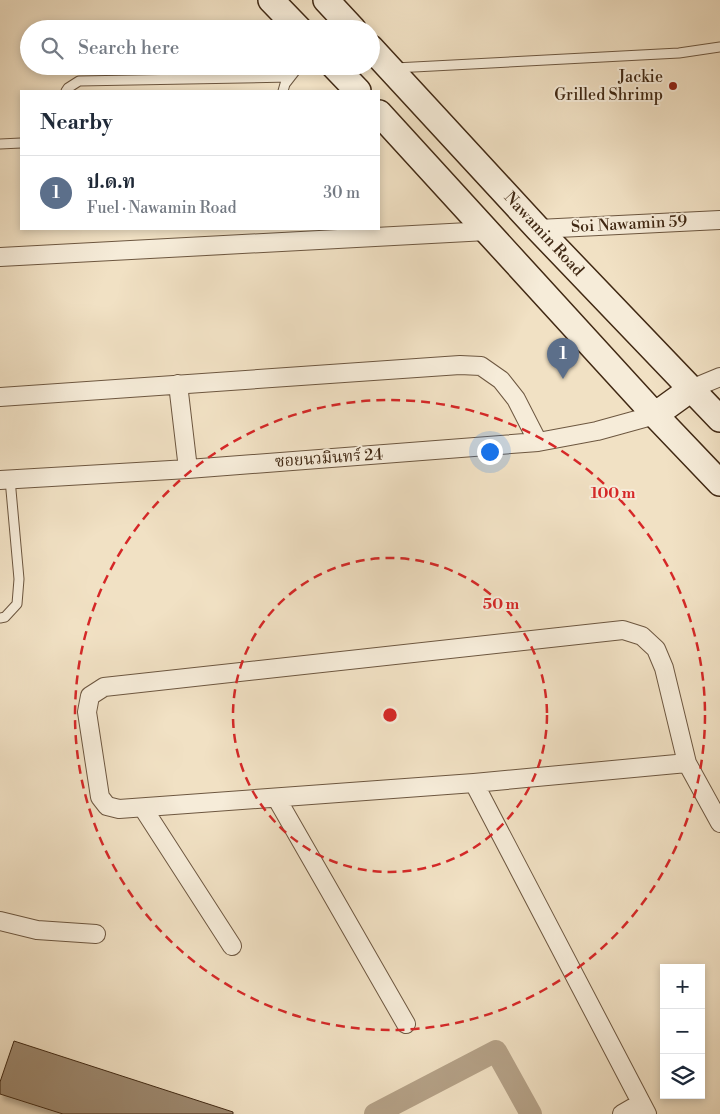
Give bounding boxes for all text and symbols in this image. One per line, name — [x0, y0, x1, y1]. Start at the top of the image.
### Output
search box — [20, 20, 380, 75]
icon: search — [38, 34, 66, 62]
text: Search here — [78, 36, 179, 60]
place label: Jackie Grilled Shrimp — [554, 67, 663, 105]
marker: Jackie Grilled Shrimp — [667, 80, 679, 92]
text: Nearby — [40, 110, 113, 136]
text: ป.ด.ท — [87, 170, 135, 194]
text: 1 — [52, 183, 60, 203]
text: 30 m — [323, 183, 360, 203]
street label: Nawamin Road — [500, 188, 588, 280]
text: Fuel · Nawamin Road — [87, 198, 237, 218]
street label: Soi Nawamin 59 — [570, 211, 688, 237]
pin: 1 — [547, 338, 579, 379]
your location — [477, 439, 503, 465]
street label: ซอยนวมินทร์ 24 — [274, 444, 384, 472]
text: 100 m — [591, 484, 636, 503]
text: 50 m — [483, 595, 519, 614]
centre of rings — [381, 706, 399, 724]
map controls — [660, 964, 705, 1099]
button: + — [660, 964, 705, 1009]
button: − — [660, 1009, 705, 1054]
button: layers — [660, 1054, 705, 1099]

